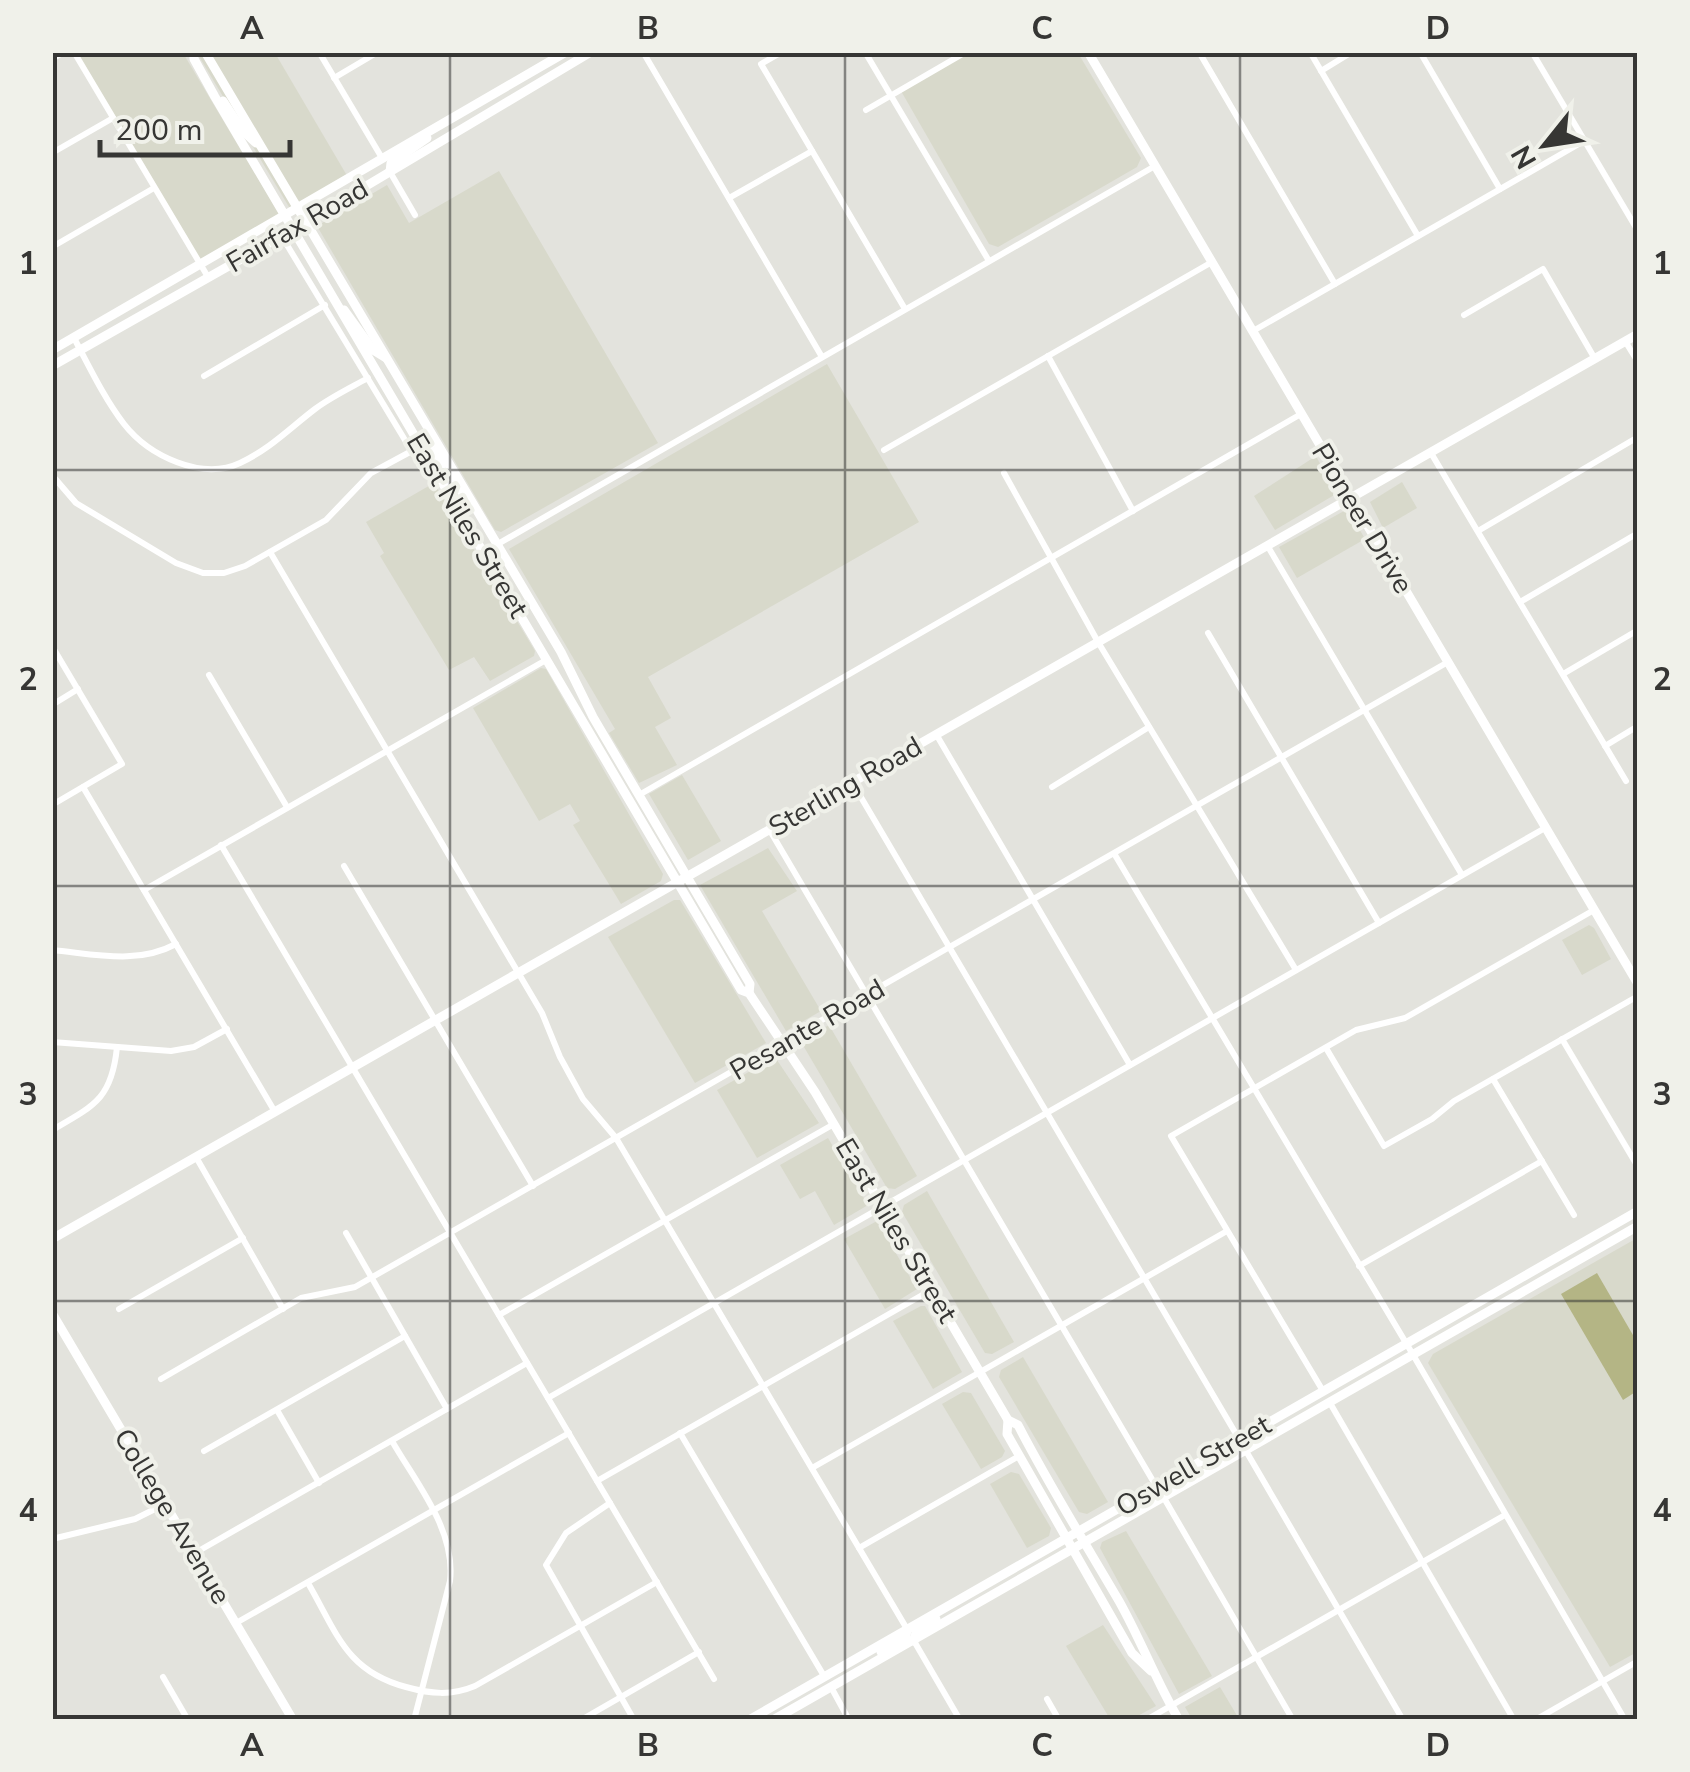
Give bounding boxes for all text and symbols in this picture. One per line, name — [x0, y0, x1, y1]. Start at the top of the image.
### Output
text: A — [240, 7, 264, 50]
text: B — [637, 7, 659, 50]
text: C — [1031, 7, 1053, 50]
text: D — [1426, 7, 1450, 50]
scale bar — [100, 95, 290, 157]
north arrow — [1495, 95, 1595, 195]
text: 200 m — [115, 110, 202, 151]
text: N — [1503, 138, 1546, 176]
street label: Fairfax Road — [220, 170, 375, 282]
text: 1 — [18, 242, 38, 285]
text: 1 — [1652, 242, 1672, 285]
street label: East Niles Street — [397, 426, 537, 625]
street label: Pioneer Drive — [1302, 436, 1422, 601]
text: 2 — [18, 658, 38, 701]
text: 2 — [1652, 658, 1672, 701]
street label: Sterling Road — [762, 728, 929, 846]
street label: Pesante Road — [723, 970, 892, 1090]
text: 3 — [18, 1073, 38, 1116]
text: 3 — [1652, 1073, 1672, 1116]
street label: East Niles Street — [826, 1131, 966, 1330]
street label: Oswell Street — [1109, 1406, 1278, 1526]
street label: College Avenue — [105, 1422, 240, 1611]
text: 4 — [18, 1489, 38, 1532]
text: 4 — [1652, 1489, 1672, 1532]
text: A — [240, 1724, 264, 1767]
text: B — [637, 1724, 659, 1767]
text: C — [1031, 1724, 1053, 1767]
text: D — [1426, 1724, 1450, 1767]

